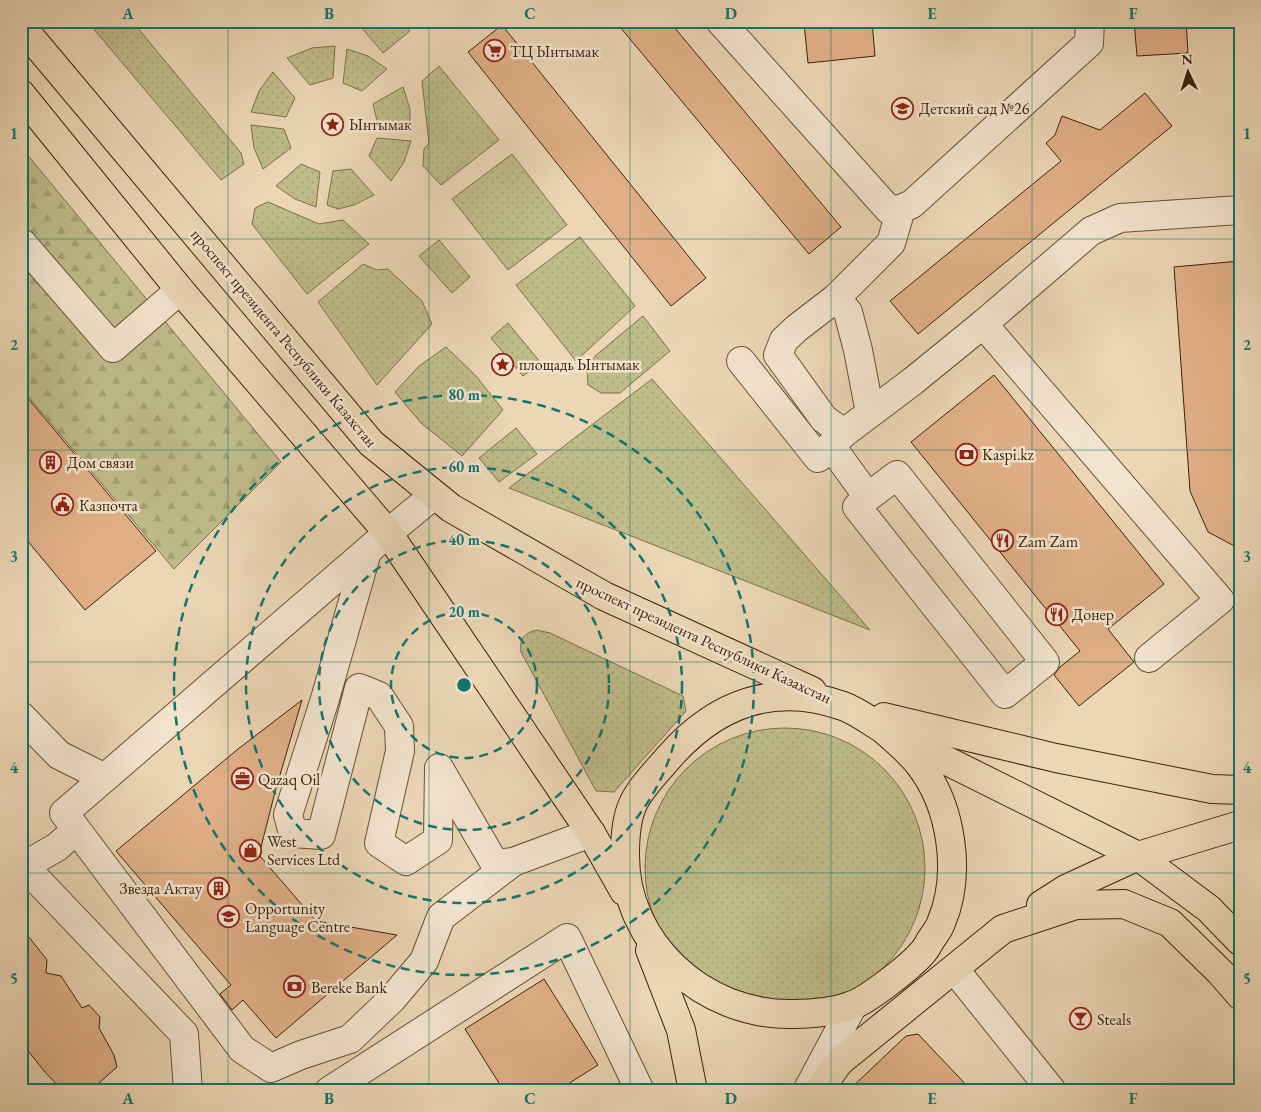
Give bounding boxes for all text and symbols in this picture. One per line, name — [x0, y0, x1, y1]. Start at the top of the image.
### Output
text: A — [121, 3, 134, 24]
text: B — [324, 3, 334, 24]
text: C — [524, 3, 536, 24]
text: D — [725, 3, 737, 24]
text: E — [927, 3, 937, 24]
text: F — [1129, 3, 1138, 24]
supermarket icon: ТЦ Ынтымак — [482, 39, 506, 63]
place label: ТЦ Ынтымак — [510, 41, 599, 62]
north arrow — [1164, 48, 1214, 98]
text: N — [1181, 50, 1194, 68]
school or university icon: Детский сад №26 — [891, 96, 915, 120]
place label: Детский сад №26 — [919, 98, 1030, 119]
place icon: Ынтымак — [321, 112, 345, 136]
place label: Ынтымак — [349, 114, 412, 135]
text: 1 — [10, 123, 18, 144]
text: 1 — [1243, 123, 1251, 144]
street label: проспект президента Республики Казахстан — [186, 224, 382, 452]
text: 2 — [10, 334, 19, 355]
text: 2 — [1243, 334, 1252, 355]
place icon: площадь Ынтымак — [491, 352, 515, 376]
place label: площадь Ынтымак — [519, 354, 640, 375]
text: 80 m — [448, 385, 480, 404]
bank icon: Kaspi.kz — [954, 442, 978, 466]
place label: Kaspi.kz — [982, 444, 1034, 465]
building icon: Дом связи — [39, 450, 63, 474]
place label: Дом связи — [67, 452, 134, 473]
text: 60 m — [448, 457, 480, 476]
public building icon: Казпочта — [51, 493, 75, 517]
place label: Казпочта — [79, 495, 139, 516]
restaurant icon: Zam Zam — [990, 529, 1014, 553]
text: 40 m — [448, 530, 480, 549]
place label: Zam Zam — [1018, 531, 1079, 552]
text: 3 — [10, 546, 18, 567]
text: 3 — [1243, 546, 1251, 567]
street label: проспект президента Республики Казахстан — [573, 572, 835, 708]
text: 20 m — [448, 602, 480, 621]
restaurant icon: Донер — [1044, 602, 1068, 626]
place label: Донер — [1072, 604, 1114, 625]
centre of rings — [455, 676, 473, 694]
text: 4 — [10, 757, 19, 778]
text: 4 — [1243, 757, 1252, 778]
office icon: Qazaq Oil — [230, 767, 254, 791]
place label: Qazaq Oil — [258, 769, 320, 790]
place label: West Services Ltd — [267, 831, 341, 870]
shop icon: West Services Ltd — [239, 838, 263, 862]
building icon: Звезда Актау — [206, 876, 230, 900]
place label: Звезда Актау — [120, 878, 203, 899]
place label: Opportunity Language Centre — [245, 898, 350, 937]
school or university icon: Opportunity Language Centre — [217, 905, 241, 929]
text: 5 — [10, 968, 18, 989]
text: 5 — [1243, 968, 1251, 989]
bank icon: Bereke Bank — [283, 975, 307, 999]
place label: Bereke Bank — [311, 977, 387, 998]
bar icon: Steals — [1069, 1007, 1093, 1031]
place label: Steals — [1097, 1009, 1131, 1030]
text: A — [121, 1088, 134, 1109]
text: B — [324, 1088, 334, 1109]
text: C — [524, 1088, 536, 1109]
text: D — [725, 1088, 737, 1109]
text: E — [927, 1088, 937, 1109]
text: F — [1129, 1088, 1138, 1109]

